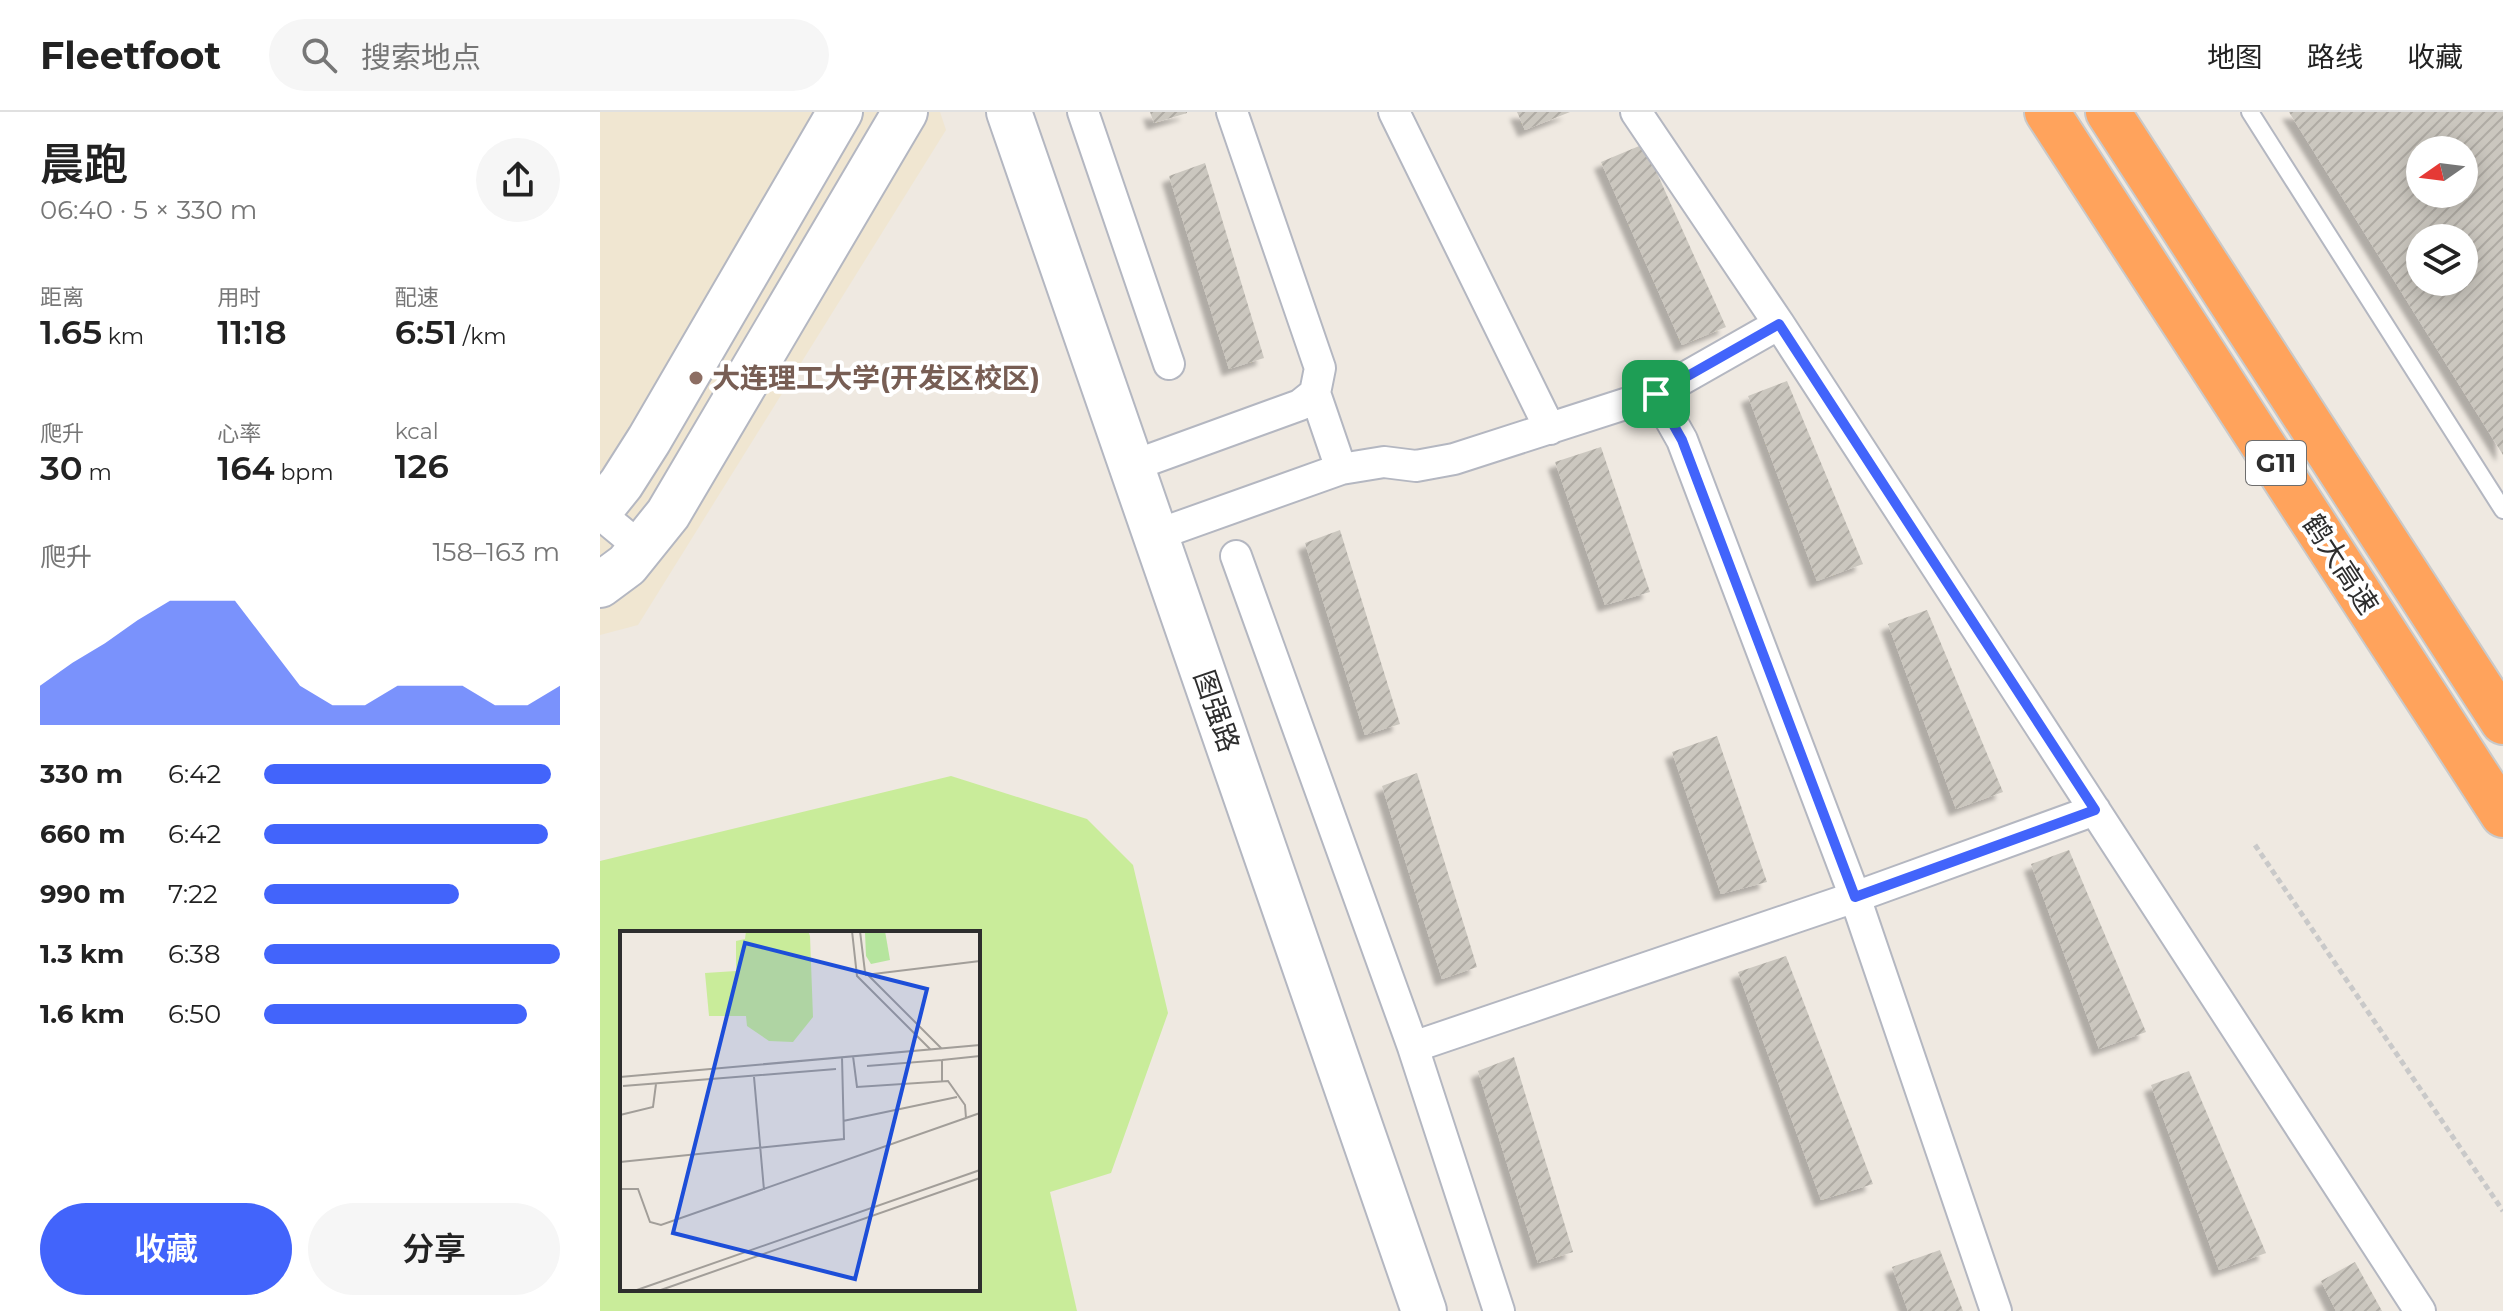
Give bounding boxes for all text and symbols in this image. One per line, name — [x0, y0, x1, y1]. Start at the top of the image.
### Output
search box — [269, 19, 829, 91]
text: Fleetfoot — [40, 32, 221, 79]
icon: search — [297, 33, 341, 77]
text: 搜索地点 — [361, 39, 481, 76]
text: 地图 — [2207, 40, 2263, 74]
text: 路线 — [2307, 40, 2363, 74]
text: 收藏 — [2407, 40, 2463, 74]
north arrow — [2406, 136, 2478, 208]
map controls — [2406, 136, 2478, 296]
text: 晨跑 — [40, 137, 128, 191]
button: share — [476, 138, 560, 222]
text: 06:40 · 5 × 330 m — [40, 194, 257, 226]
button: layers — [2406, 224, 2478, 296]
text: 距离 — [40, 284, 84, 311]
text: 用时 — [217, 284, 261, 311]
text: 配速 — [395, 284, 439, 311]
text: 1.65 — [40, 311, 102, 353]
text: 11:18 — [217, 311, 287, 353]
text: 6:51 — [395, 311, 457, 353]
text: km — [102, 323, 144, 350]
text: /km — [457, 323, 507, 350]
pin — [1622, 360, 1690, 428]
place label: 大连理工大学(开发区校区) — [712, 361, 1040, 395]
marker: 大连理工大学(开发区校区) — [687, 369, 705, 387]
icon: arrive — [1634, 372, 1678, 416]
text: kcal — [395, 418, 439, 445]
text: 爬升 — [40, 420, 84, 447]
text: 心率 — [217, 420, 261, 447]
road number: G11 — [2246, 441, 2306, 485]
text: 126 — [395, 445, 449, 487]
text: 30 — [40, 447, 83, 489]
text: 164 — [217, 447, 275, 489]
text: m — [83, 459, 112, 486]
text: bpm — [275, 459, 334, 486]
street label: 鹤大高速 — [2296, 508, 2386, 620]
text: 158–163 m — [432, 536, 560, 568]
text: 爬升 — [40, 541, 92, 573]
street label: 图强路 — [1187, 666, 1247, 756]
text: 330 m — [40, 758, 123, 790]
text: 6:42 — [168, 758, 221, 790]
text: 660 m — [40, 818, 125, 850]
text: 6:42 — [168, 818, 221, 850]
text: 990 m — [40, 878, 125, 910]
text: 7:22 — [168, 878, 218, 910]
inset map — [620, 931, 980, 1291]
text: 1.3 km — [40, 938, 124, 970]
text: 6:38 — [168, 938, 221, 970]
text: 1.6 km — [40, 998, 125, 1030]
text: 6:50 — [168, 998, 221, 1030]
button: 收藏 — [40, 1203, 292, 1295]
button: 分享 — [308, 1203, 560, 1295]

